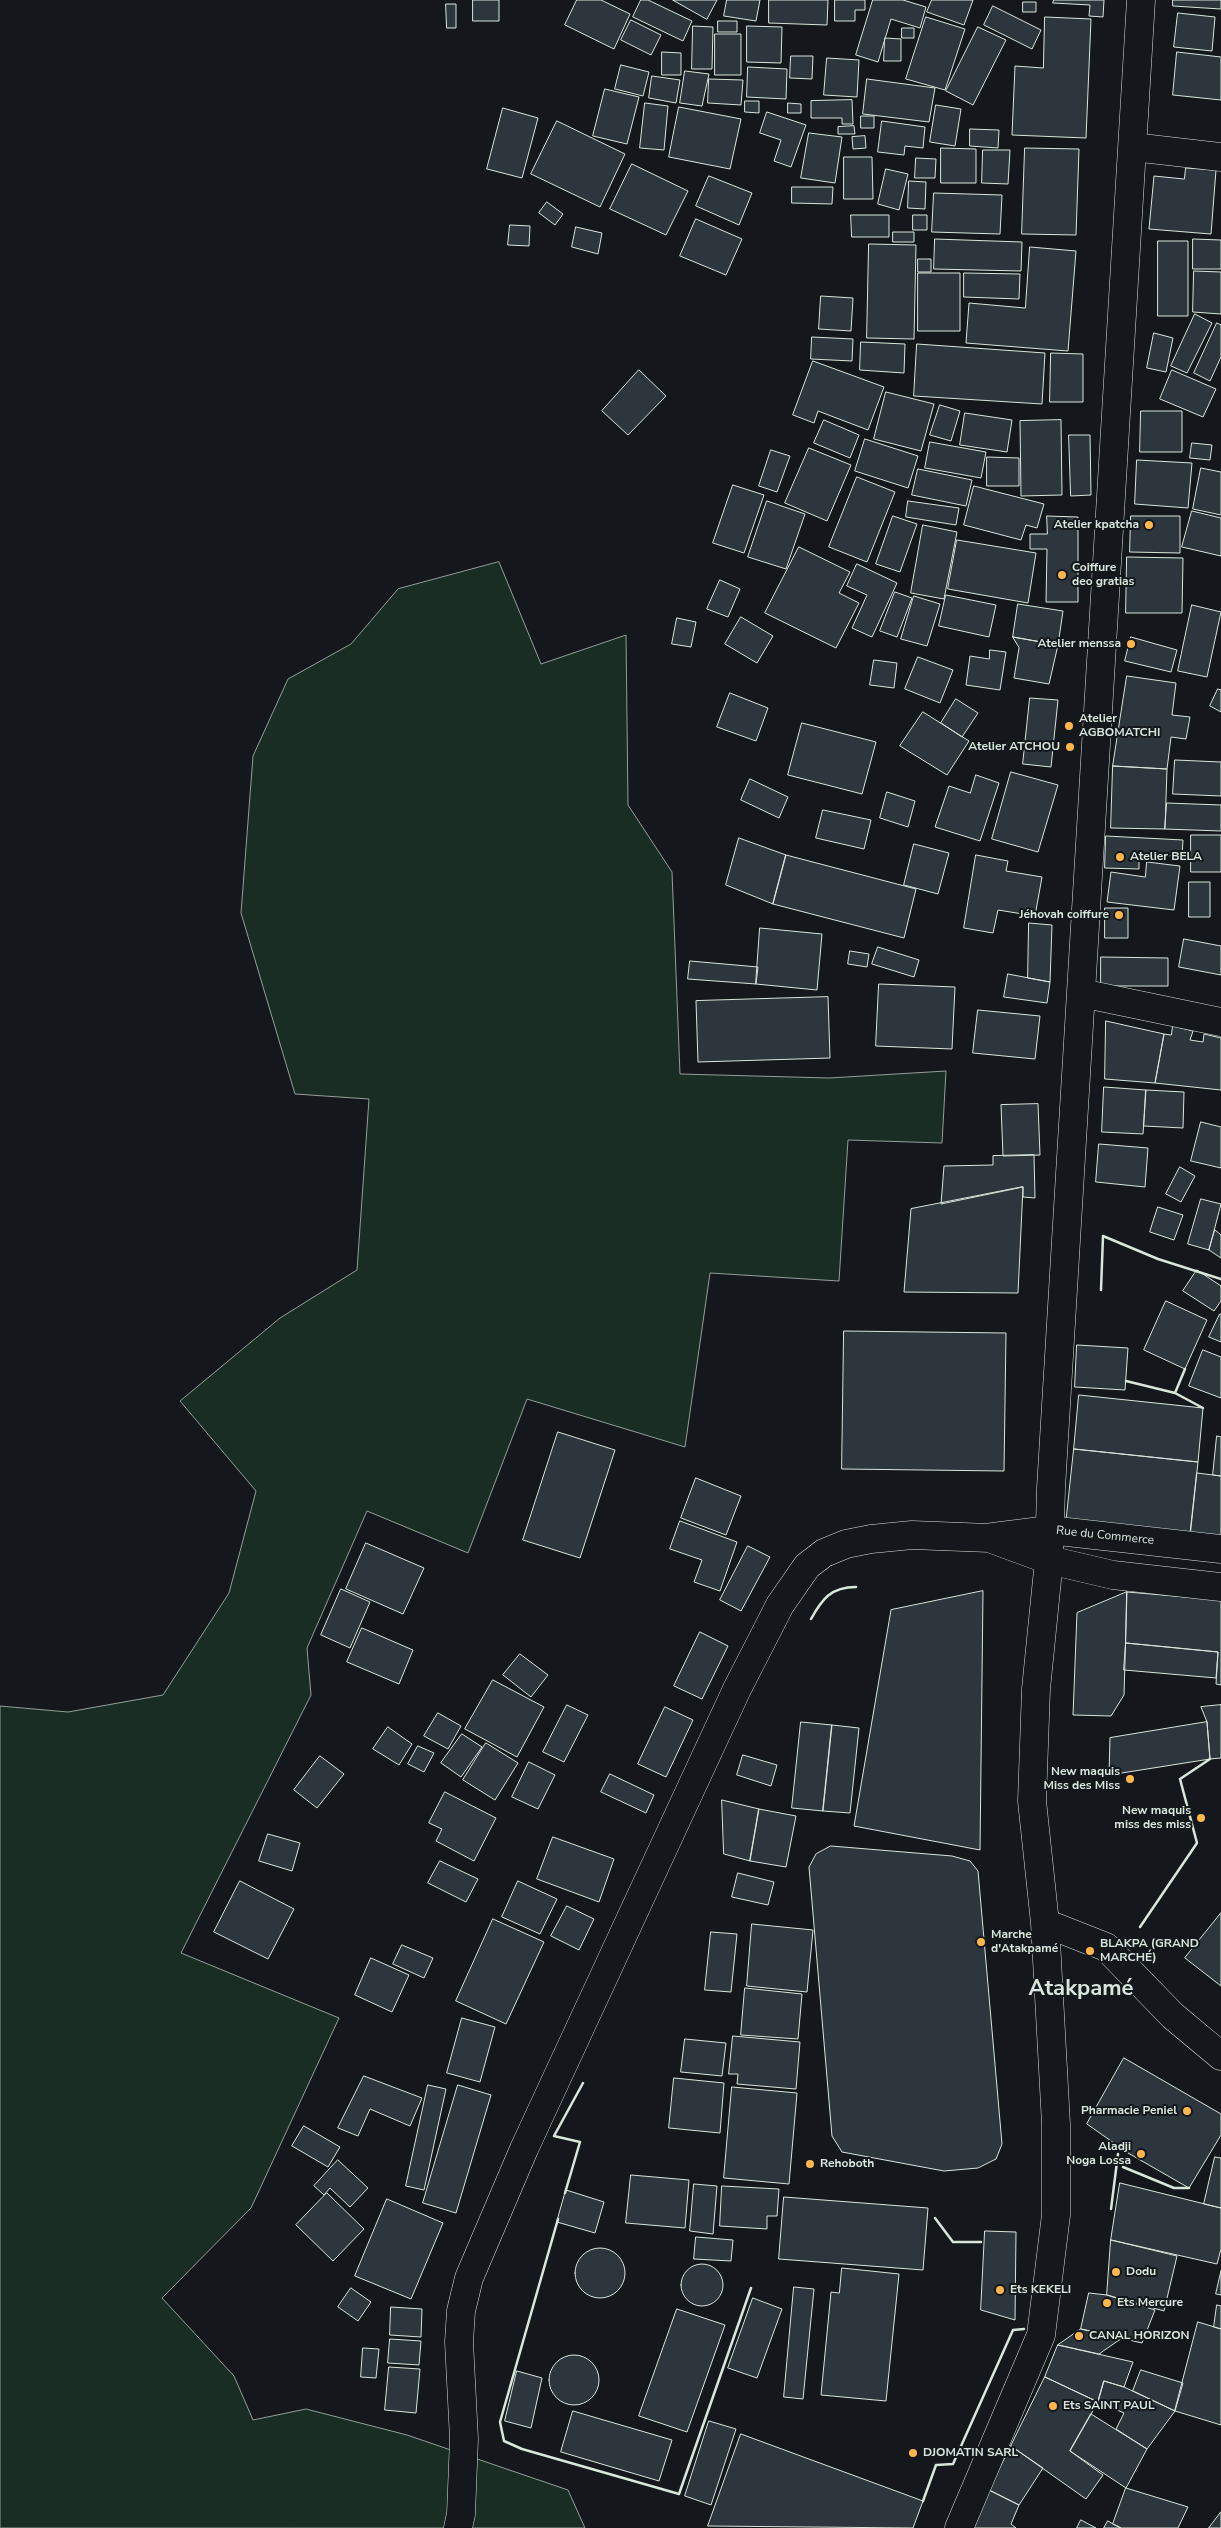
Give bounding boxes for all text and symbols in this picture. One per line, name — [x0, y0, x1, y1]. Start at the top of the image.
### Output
place label: Atelier kpatcha — [1054, 518, 1139, 532]
marker: Atelier kpatcha — [1143, 519, 1155, 531]
place label: Coiffure deo gratias — [1072, 561, 1134, 589]
marker: Coiffure deo gratias — [1056, 569, 1068, 581]
place label: Atelier menssa — [1038, 637, 1121, 651]
marker: Atelier menssa — [1125, 638, 1137, 650]
place label: Atelier AGBOMATCHI — [1079, 712, 1160, 740]
marker: Atelier AGBOMATCHI — [1063, 720, 1075, 732]
place label: Atelier ATCHOU — [968, 740, 1060, 754]
marker: Atelier ATCHOU — [1064, 741, 1076, 753]
place label: Atelier BELA — [1130, 850, 1202, 864]
marker: Atelier BELA — [1114, 851, 1126, 863]
place label: Jéhovah coiffure — [1019, 908, 1109, 922]
marker: Jéhovah coiffure — [1113, 909, 1125, 921]
street label: Rue du Commerce — [1055, 1524, 1155, 1548]
place label: New maquis Miss des Miss — [1044, 1765, 1120, 1793]
marker: New maquis Miss des Miss — [1124, 1773, 1136, 1785]
place label: New maquis miss des miss — [1114, 1804, 1191, 1832]
marker: New maquis miss des miss — [1195, 1812, 1207, 1824]
place label: Marche d'Atakpamé — [991, 1928, 1058, 1956]
marker: Marche d'Atakpamé — [975, 1936, 987, 1948]
place label: BLAKPA (GRAND MARCHÉ) — [1100, 1937, 1199, 1965]
marker: BLAKPA (GRAND MARCHÉ) — [1084, 1945, 1096, 1957]
district label: Atakpamé — [1029, 1977, 1133, 2003]
place label: Pharmacie Peniel — [1081, 2104, 1177, 2118]
marker: Pharmacie Peniel — [1181, 2105, 1193, 2117]
place label: Aladji Noga Lossa — [1066, 2140, 1131, 2168]
marker: Aladji Noga Lossa — [1135, 2148, 1147, 2160]
place label: Rehoboth — [820, 2157, 874, 2171]
marker: Rehoboth — [804, 2158, 816, 2170]
place label: Dodu — [1126, 2265, 1156, 2279]
marker: Dodu — [1110, 2266, 1122, 2278]
place label: Ets KEKELI — [1010, 2283, 1071, 2297]
marker: Ets KEKELI — [994, 2284, 1006, 2296]
place label: Ets Mercure — [1117, 2296, 1183, 2310]
marker: Ets Mercure — [1101, 2297, 1113, 2309]
place label: CANAL HORIZON — [1089, 2329, 1190, 2343]
marker: CANAL HORIZON — [1073, 2330, 1085, 2342]
place label: Ets SAINT PAUL — [1063, 2399, 1155, 2413]
marker: Ets SAINT PAUL — [1047, 2400, 1059, 2412]
place label: DJOMATIN SARL — [923, 2446, 1018, 2460]
marker: DJOMATIN SARL — [907, 2447, 919, 2459]

